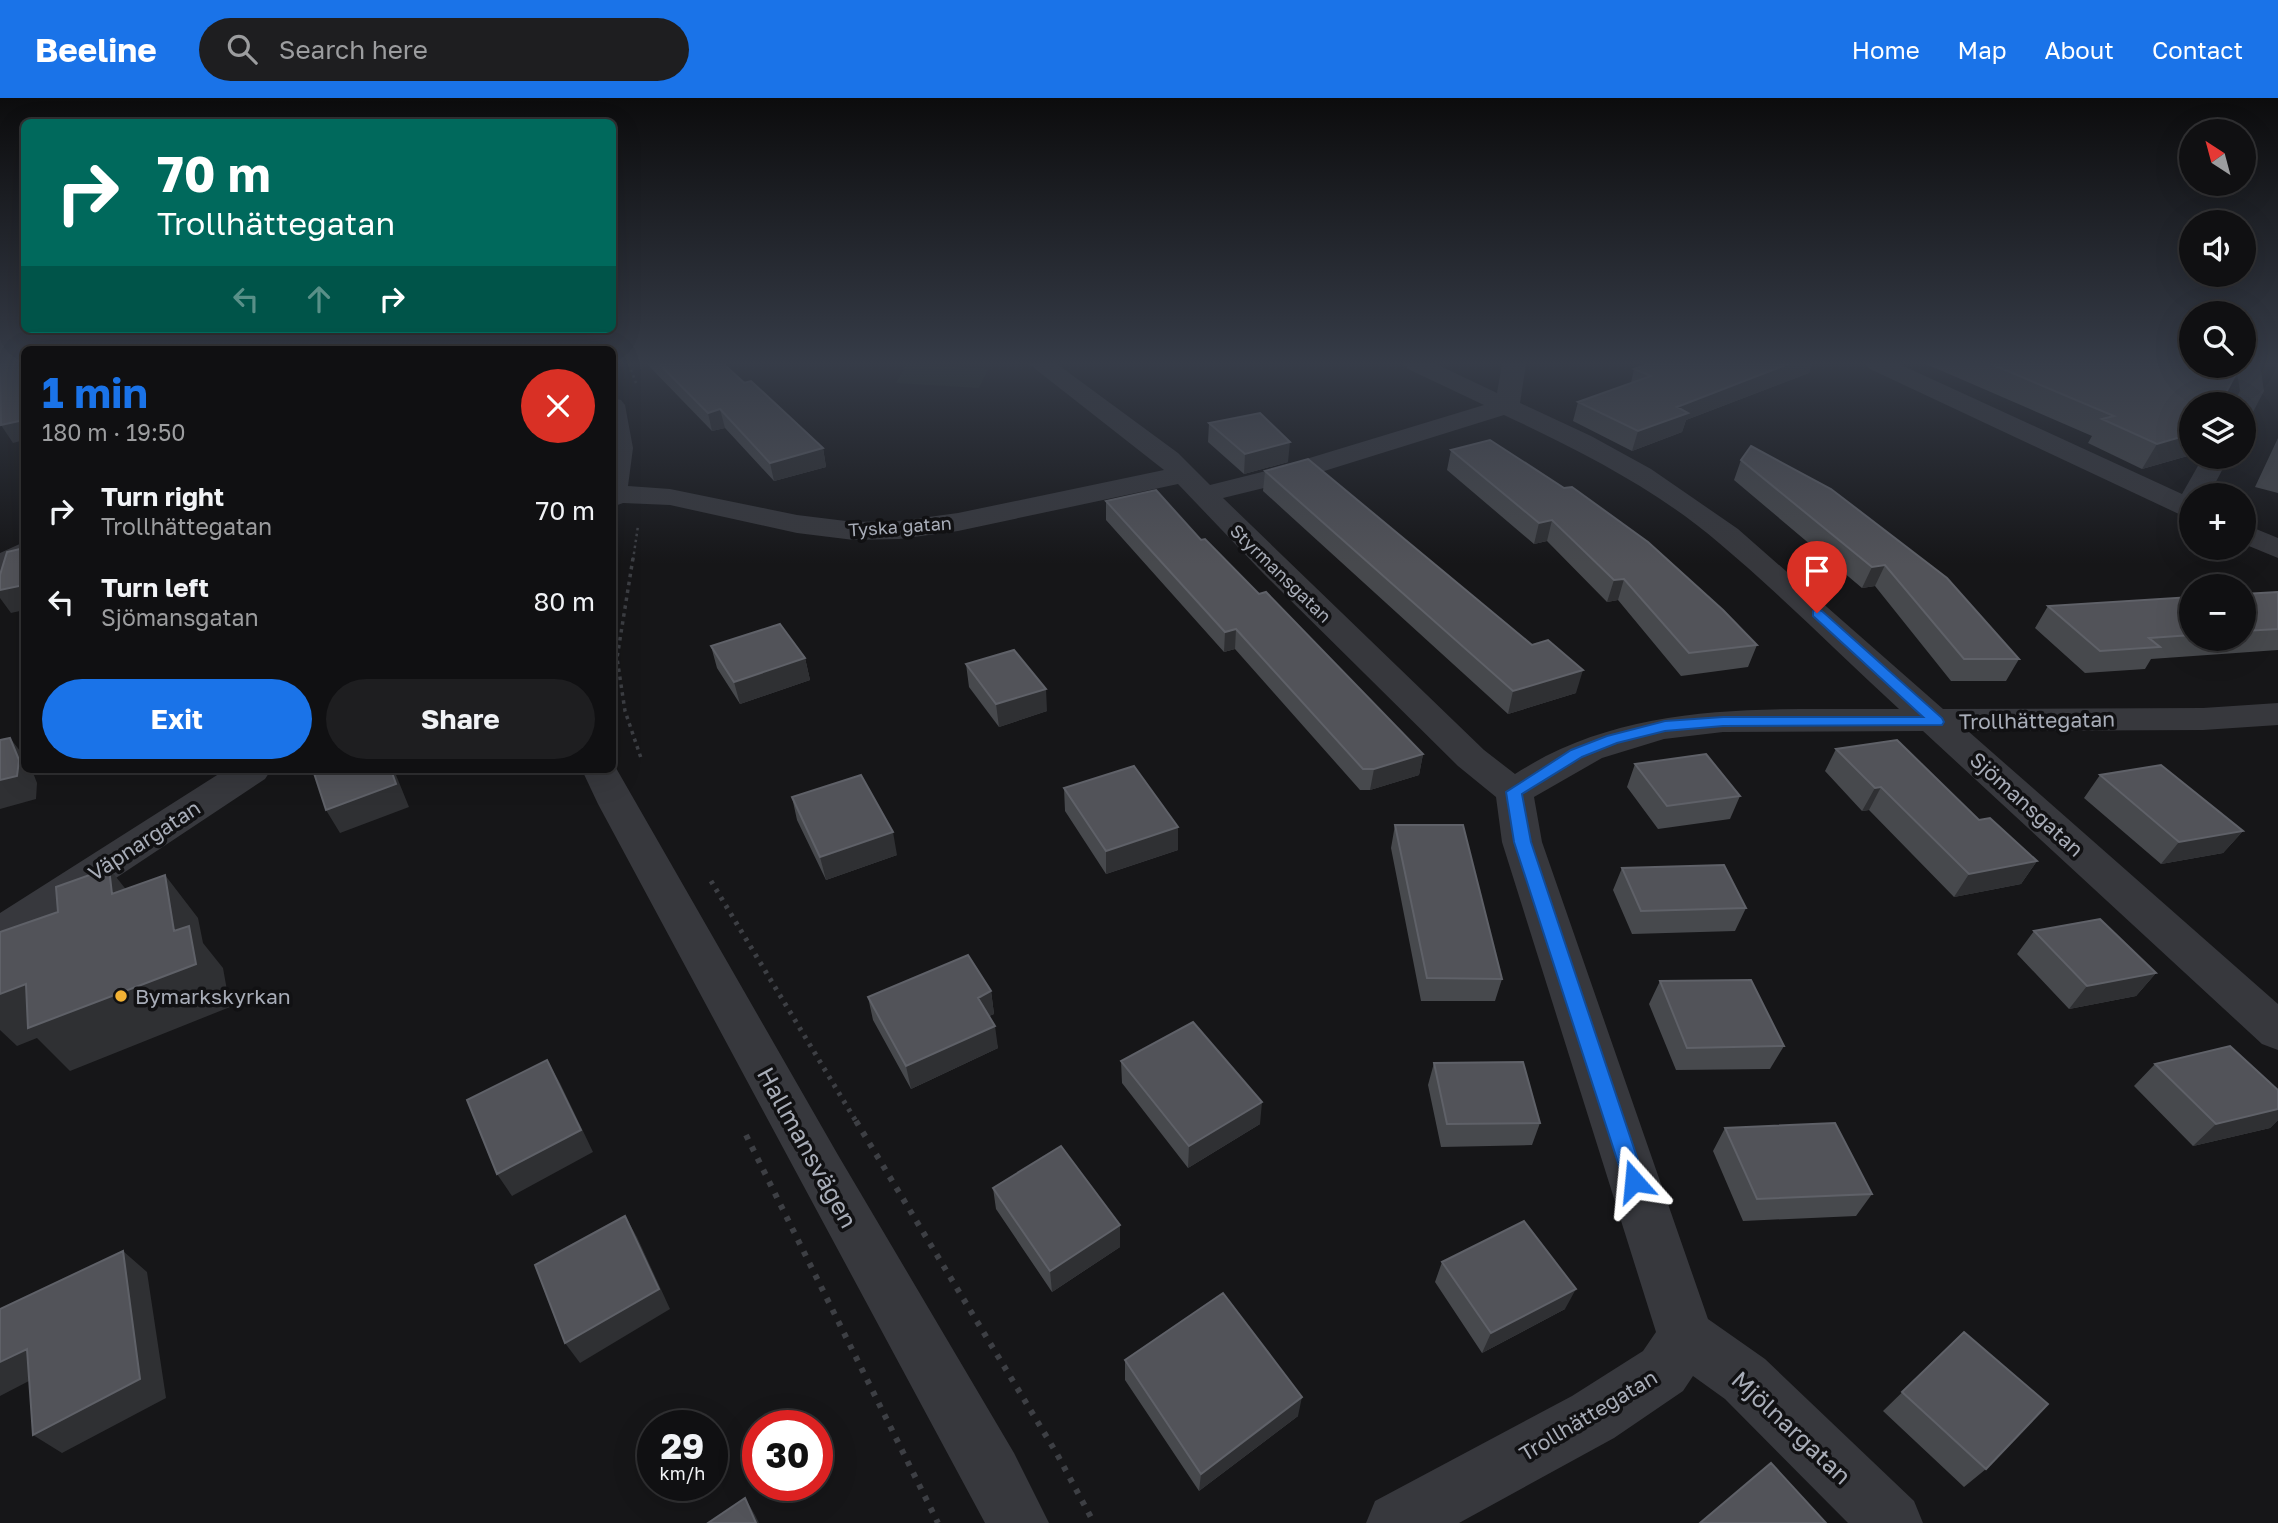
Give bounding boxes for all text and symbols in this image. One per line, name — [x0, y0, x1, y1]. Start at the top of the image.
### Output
search box — [199, 18, 689, 81]
text: Beeline — [35, 30, 157, 69]
icon: search — [223, 30, 261, 68]
text: Search here — [279, 34, 428, 65]
text: Home — [1852, 35, 1920, 64]
text: Map — [1958, 35, 2007, 64]
text: About — [2045, 35, 2114, 64]
text: Contact — [2152, 35, 2243, 64]
north arrow — [2179, 119, 2256, 196]
map controls — [2179, 119, 2256, 651]
text: 70 m — [157, 144, 271, 203]
icon: right — [42, 147, 133, 238]
text: Trollhättegatan — [157, 204, 395, 242]
button: sound — [2179, 210, 2256, 287]
icon: left — [227, 280, 265, 318]
icon: ahead — [300, 280, 338, 318]
icon: right — [373, 280, 411, 318]
button: search — [2179, 301, 2256, 378]
text: 1 min — [42, 367, 148, 417]
button: close — [521, 369, 595, 443]
button: layers — [2179, 392, 2256, 469]
text: 180 m · 19:50 — [42, 418, 186, 446]
text: Turn right — [101, 481, 224, 512]
button: + — [2179, 483, 2256, 560]
icon: right — [42, 492, 80, 530]
text: 70 m — [536, 495, 595, 526]
street label: Tyska gatan — [848, 511, 952, 541]
text: Trollhättegatan — [101, 512, 272, 540]
street label: Styrmansgatan — [1226, 519, 1336, 627]
pin — [1787, 541, 1847, 613]
icon: arrive — [1798, 552, 1836, 590]
text: Turn left — [101, 572, 209, 603]
button: − — [2179, 574, 2256, 651]
icon: left — [42, 583, 80, 621]
text: 80 m — [534, 586, 595, 617]
text: Sjömansgatan — [101, 603, 259, 631]
button: Exit — [42, 679, 312, 759]
button: Share — [326, 679, 595, 759]
street label: Trollhättegatan — [1959, 706, 2115, 734]
street label: Sjömansgatan — [1965, 746, 2089, 862]
street label: Väpnargatan — [83, 794, 205, 886]
place label: Bymarkskyrkan — [135, 983, 291, 1009]
marker: Bymarkskyrkan — [113, 988, 129, 1004]
street label: Hallmansvägen — [752, 1062, 864, 1232]
position arrow — [1597, 1144, 1671, 1218]
street label: Trollhättegatan — [1514, 1364, 1662, 1466]
street label: Mjölnargatan — [1726, 1364, 1858, 1490]
speed limit sign: 30 — [742, 1410, 833, 1501]
text: 29 — [661, 1425, 704, 1467]
text: km/h — [660, 1462, 705, 1484]

